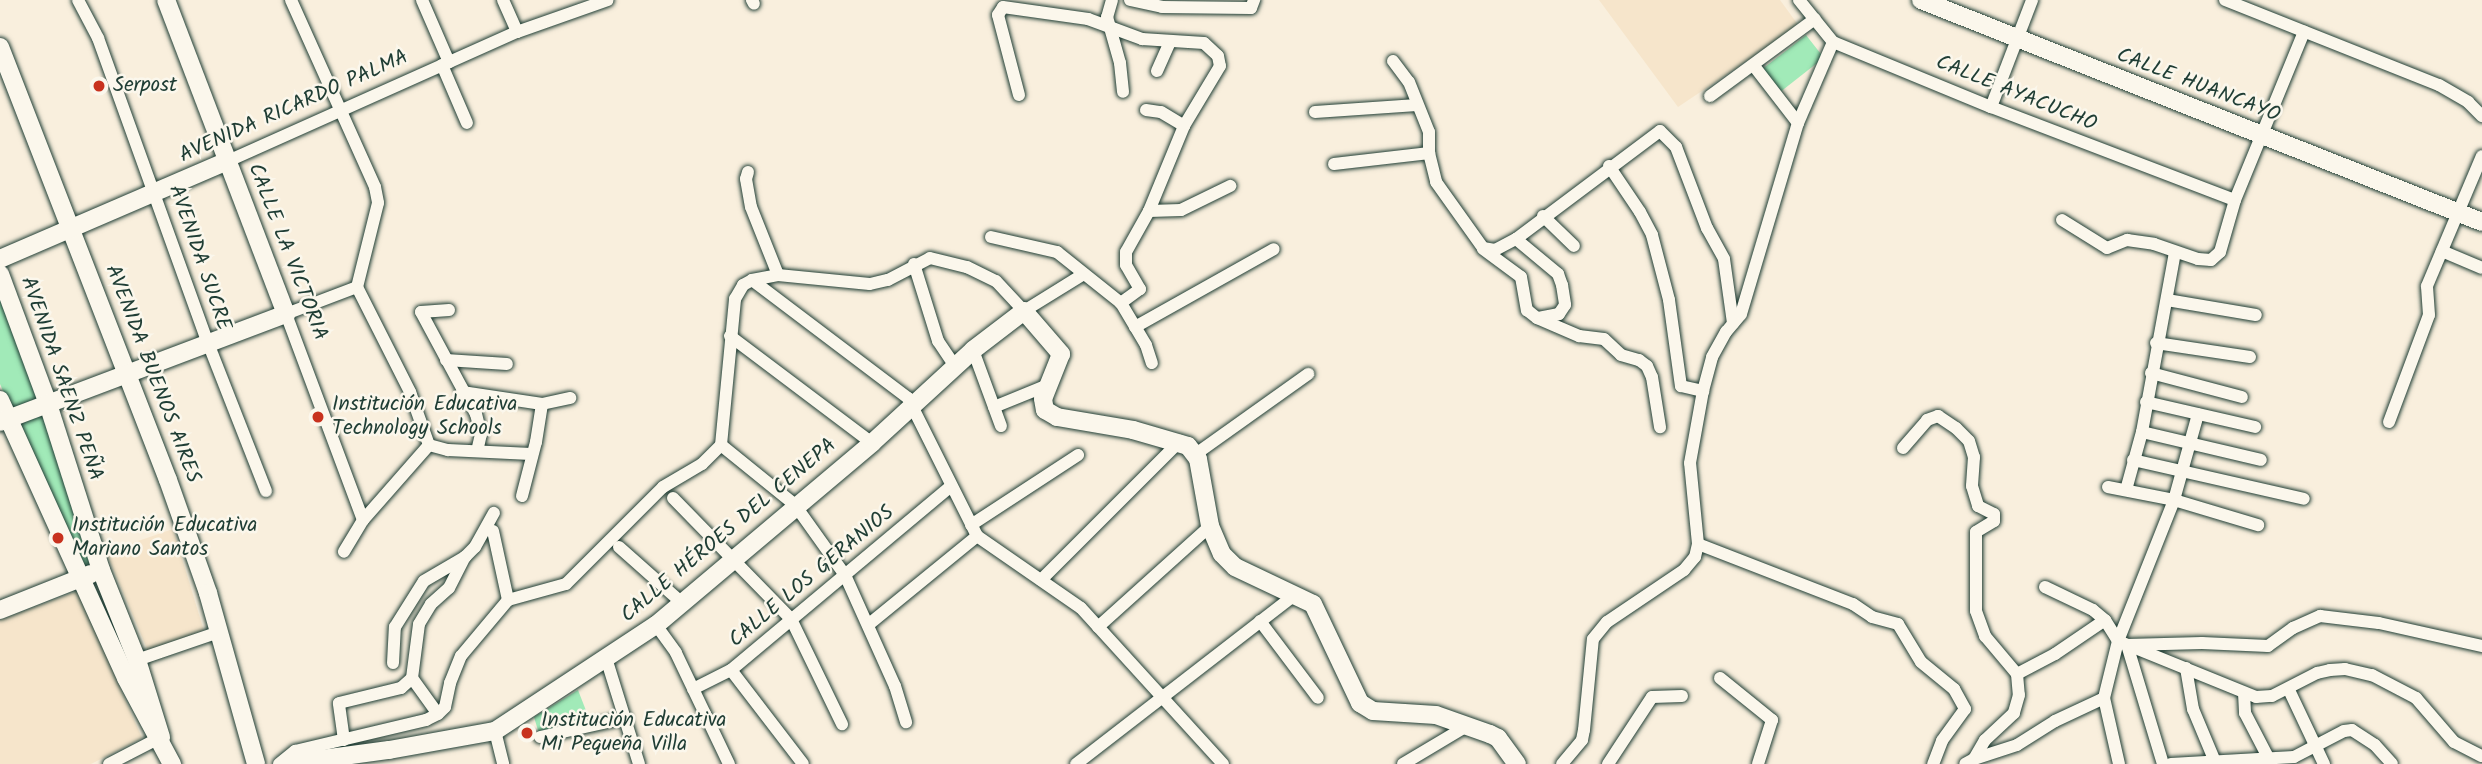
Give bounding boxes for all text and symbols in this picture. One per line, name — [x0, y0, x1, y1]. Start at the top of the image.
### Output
street label: CALLE HUANCAYO — [2113, 43, 2283, 129]
street label: AVENIDA RICARDO PALMA — [176, 45, 412, 169]
street label: CALLE AYACUCHO — [1932, 50, 2100, 138]
place label: Serpost — [113, 73, 177, 99]
marker: Serpost — [91, 78, 107, 94]
street label: CALLE LA VICTORIA — [242, 160, 332, 344]
street label: AVENIDA SUCRE — [162, 182, 236, 334]
street label: AVENIDA BUENOS AIRES — [99, 261, 205, 487]
street label: AVENIDA SAENZ PEÑA — [14, 274, 108, 484]
place label: Institución Educativa Technology Schools — [332, 392, 517, 442]
marker: Institución Educativa Technology Schools — [310, 409, 326, 425]
street label: CALLE HÉROES DEL CENEPA — [616, 433, 842, 629]
street label: CALLE LOS GERANIOS — [724, 501, 900, 653]
place label: Institución Educativa Mariano Santos — [72, 513, 257, 563]
marker: Institución Educativa Mariano Santos — [50, 530, 66, 546]
place label: Institución Educativa Mi Pequeña Villa — [541, 708, 726, 758]
marker: Institución Educativa Mi Pequeña Villa — [519, 725, 535, 741]

